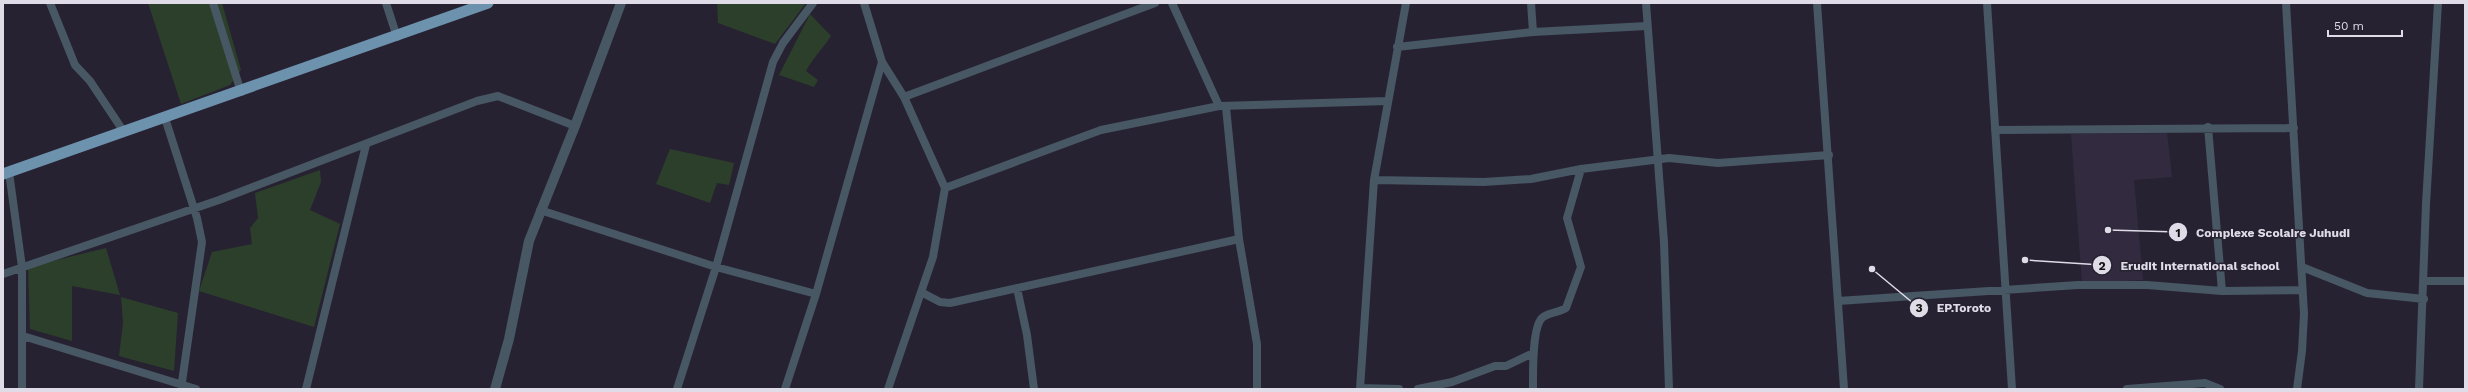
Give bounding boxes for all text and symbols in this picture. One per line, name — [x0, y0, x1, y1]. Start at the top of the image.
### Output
scale bar — [2328, 12, 2402, 38]
text: 50 m — [2334, 19, 2364, 33]
callout: Complexe Scolaire Juhudi — [2168, 220, 2358, 244]
text: 1 — [2175, 226, 2181, 240]
text: Complexe Scolaire Juhudi — [2196, 226, 2350, 240]
callout: Erudit International school — [2092, 253, 2287, 277]
text: 2 — [2098, 259, 2106, 273]
text: Erudit International school — [2121, 259, 2280, 273]
callout: EP.Toroto — [1909, 296, 1999, 320]
text: 3 — [1915, 301, 1923, 315]
text: EP.Toroto — [1937, 301, 1991, 315]

